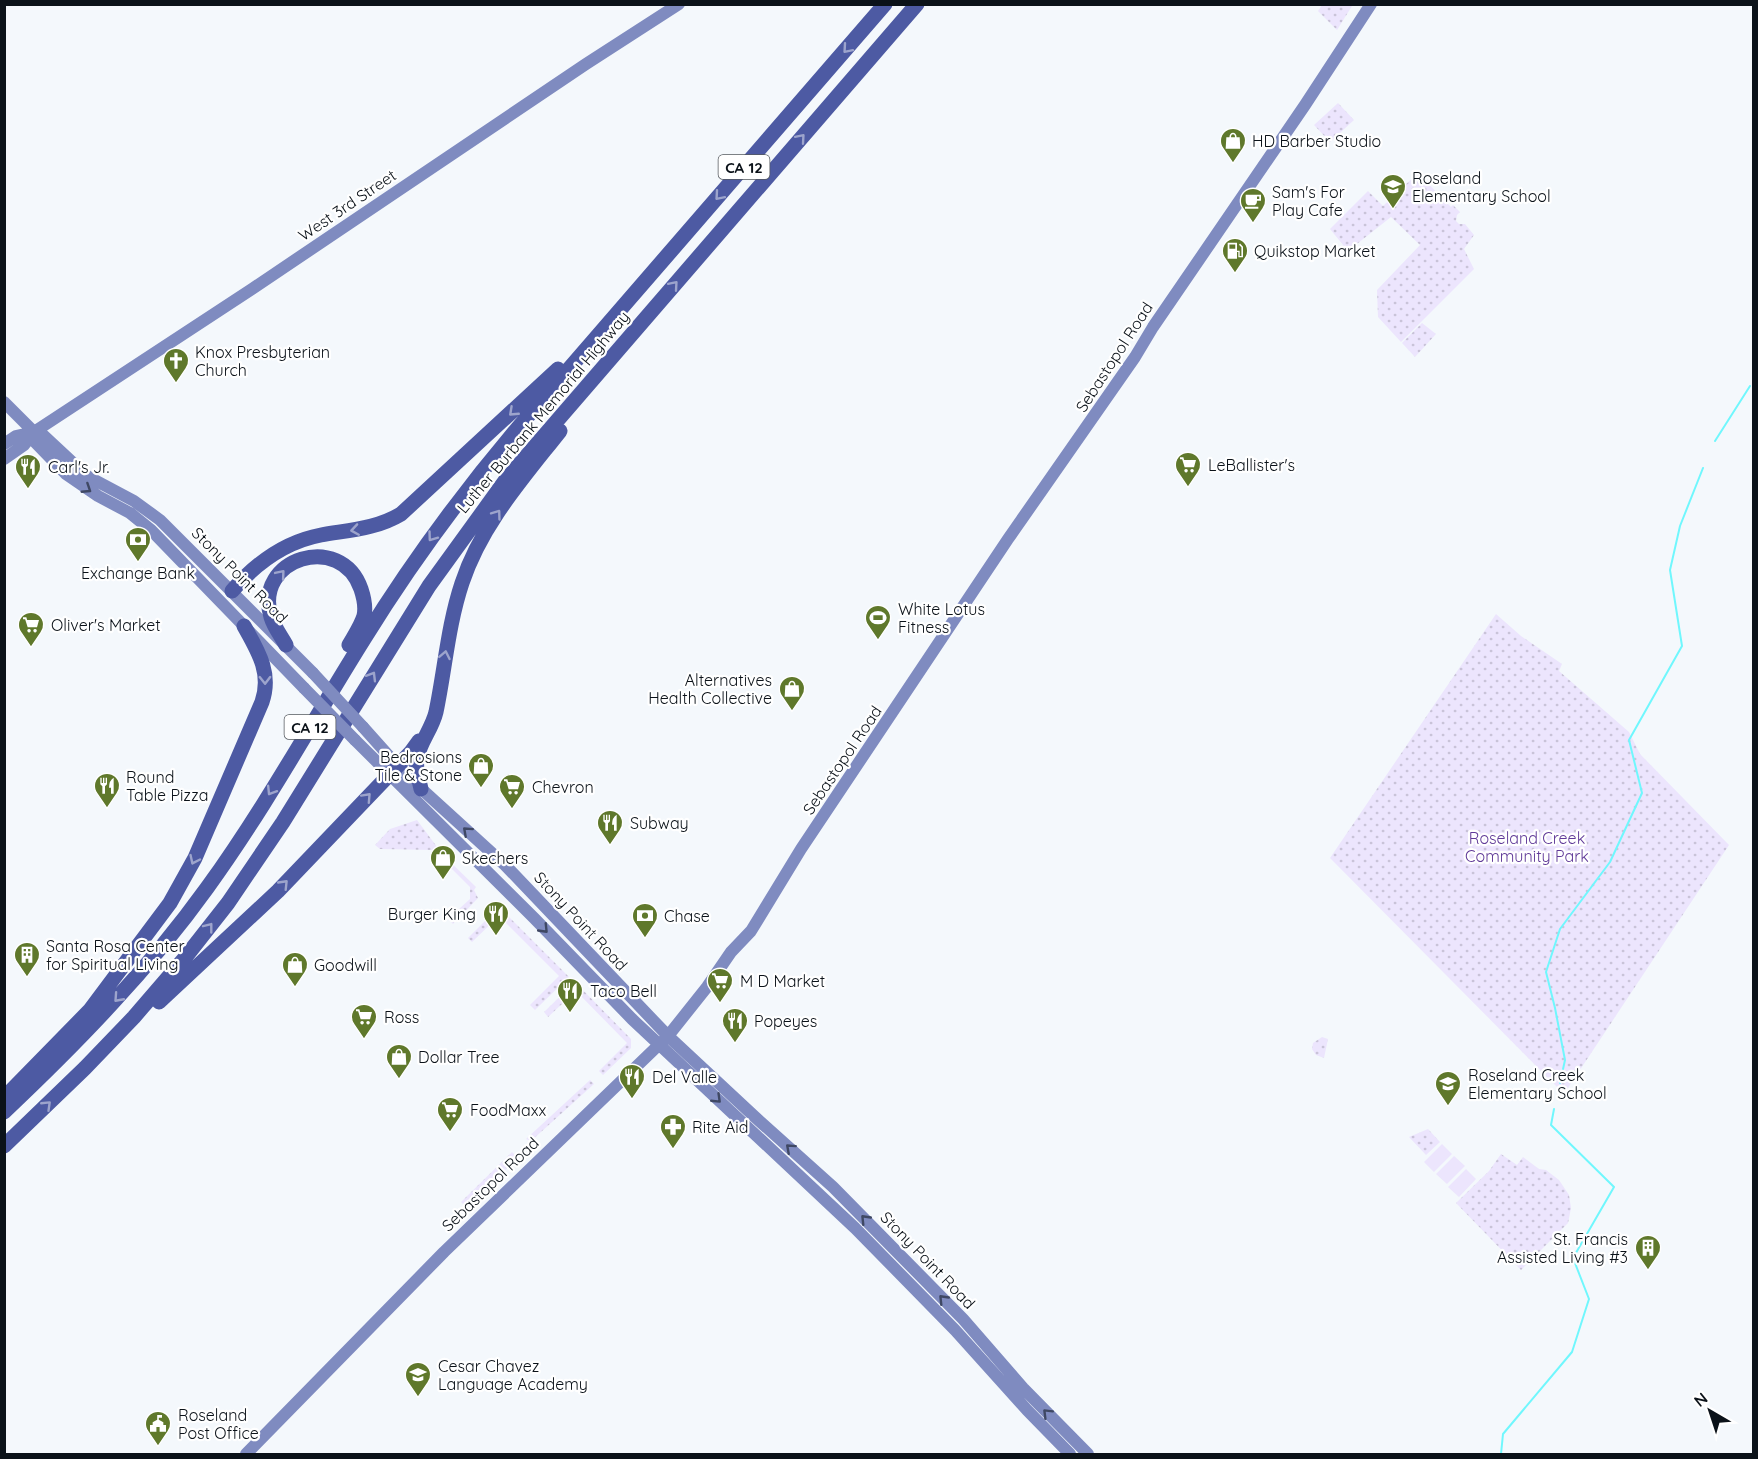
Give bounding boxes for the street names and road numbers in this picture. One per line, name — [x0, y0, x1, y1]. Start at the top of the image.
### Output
road number: CA 12 — [718, 155, 770, 179]
street label: West 3rd Street — [294, 165, 400, 245]
street label: Sebastopol Road — [1071, 298, 1157, 416]
street label: Luther Burbank Memorial Highway — [453, 307, 633, 517]
street label: Stony Point Road — [188, 523, 292, 627]
street label: Sebastopol Road — [798, 702, 886, 818]
road number: CA 12 — [284, 715, 336, 739]
street label: Stony Point Road — [530, 867, 632, 975]
street label: Sebastopol Road — [437, 1133, 543, 1235]
street label: Stony Point Road — [876, 1207, 980, 1313]

